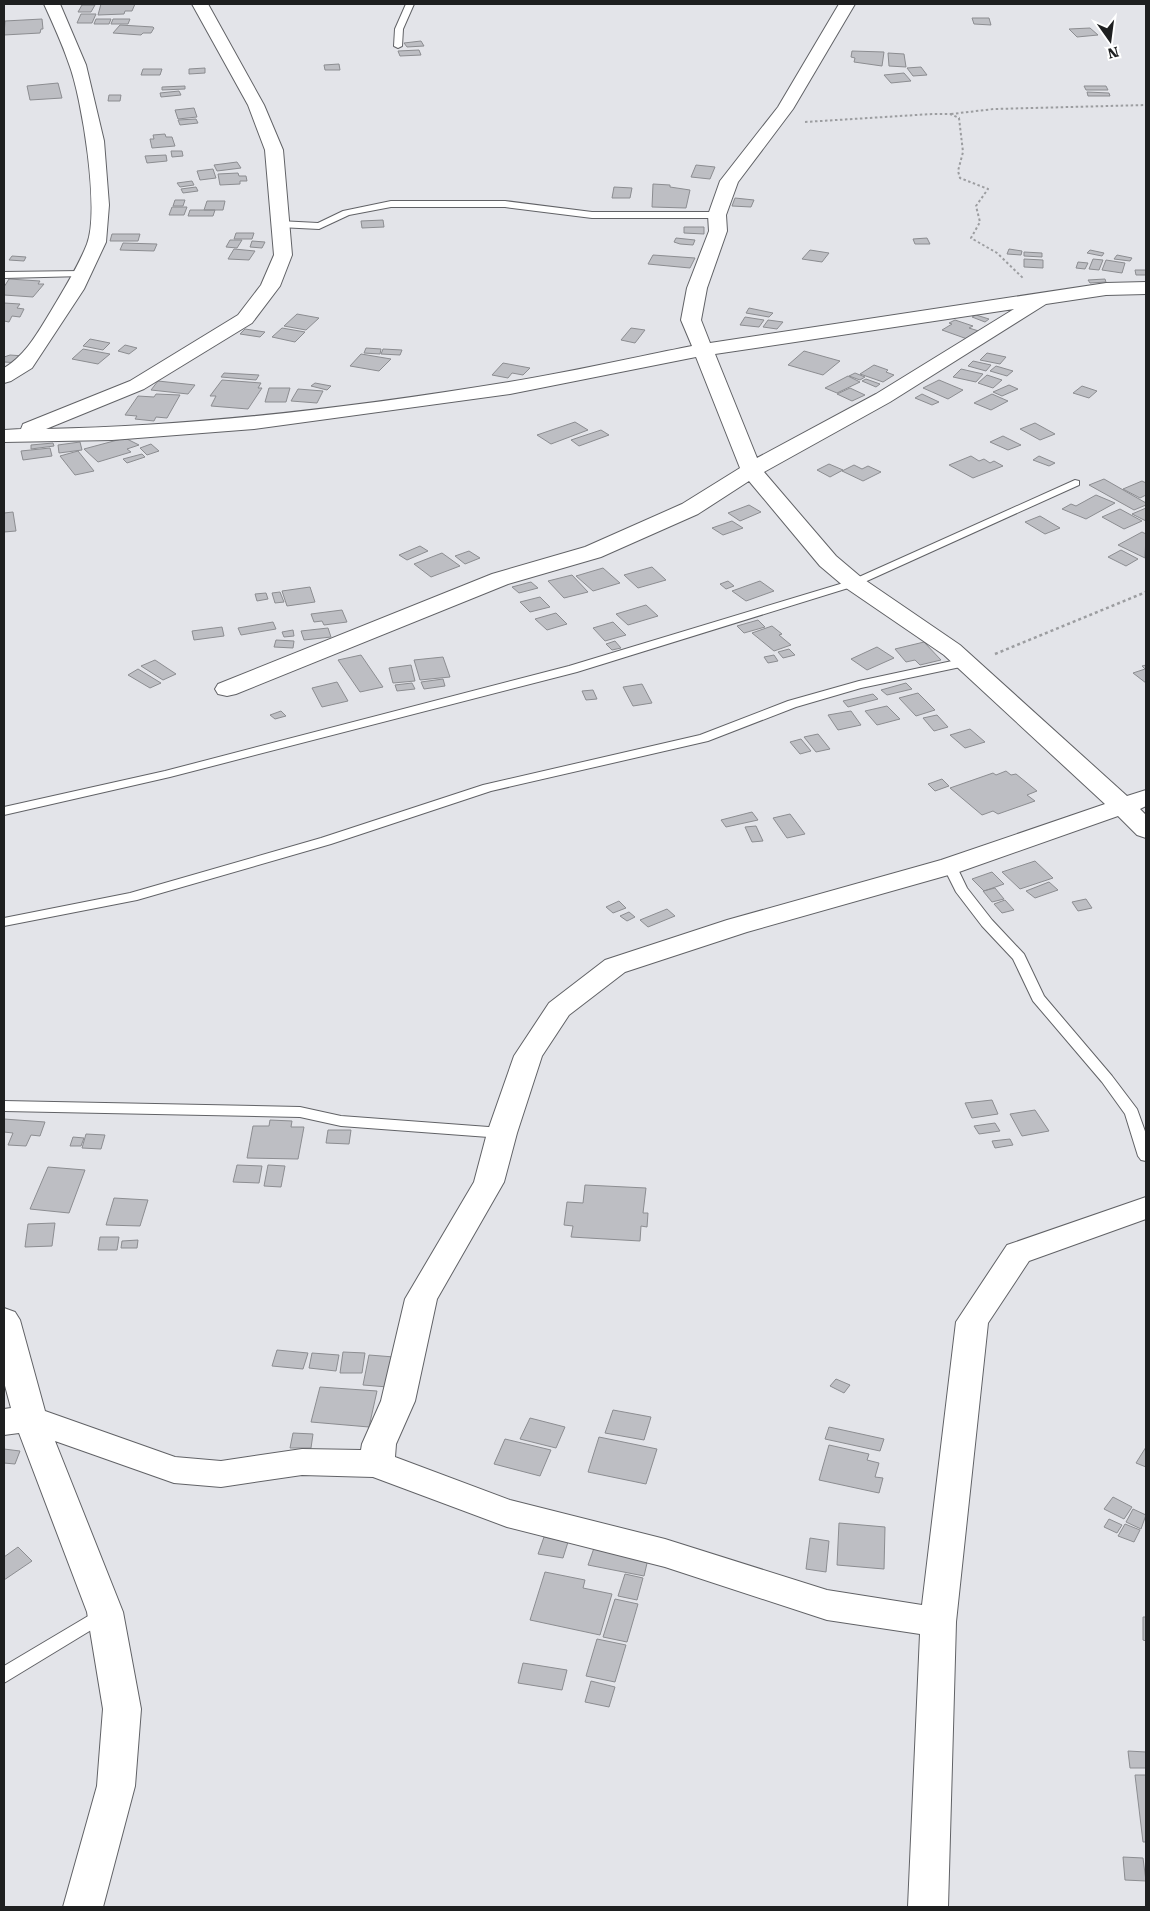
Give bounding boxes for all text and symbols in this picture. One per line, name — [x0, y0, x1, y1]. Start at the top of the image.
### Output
north arrow — [1085, 15, 1135, 65]
text: N — [1106, 44, 1120, 62]

